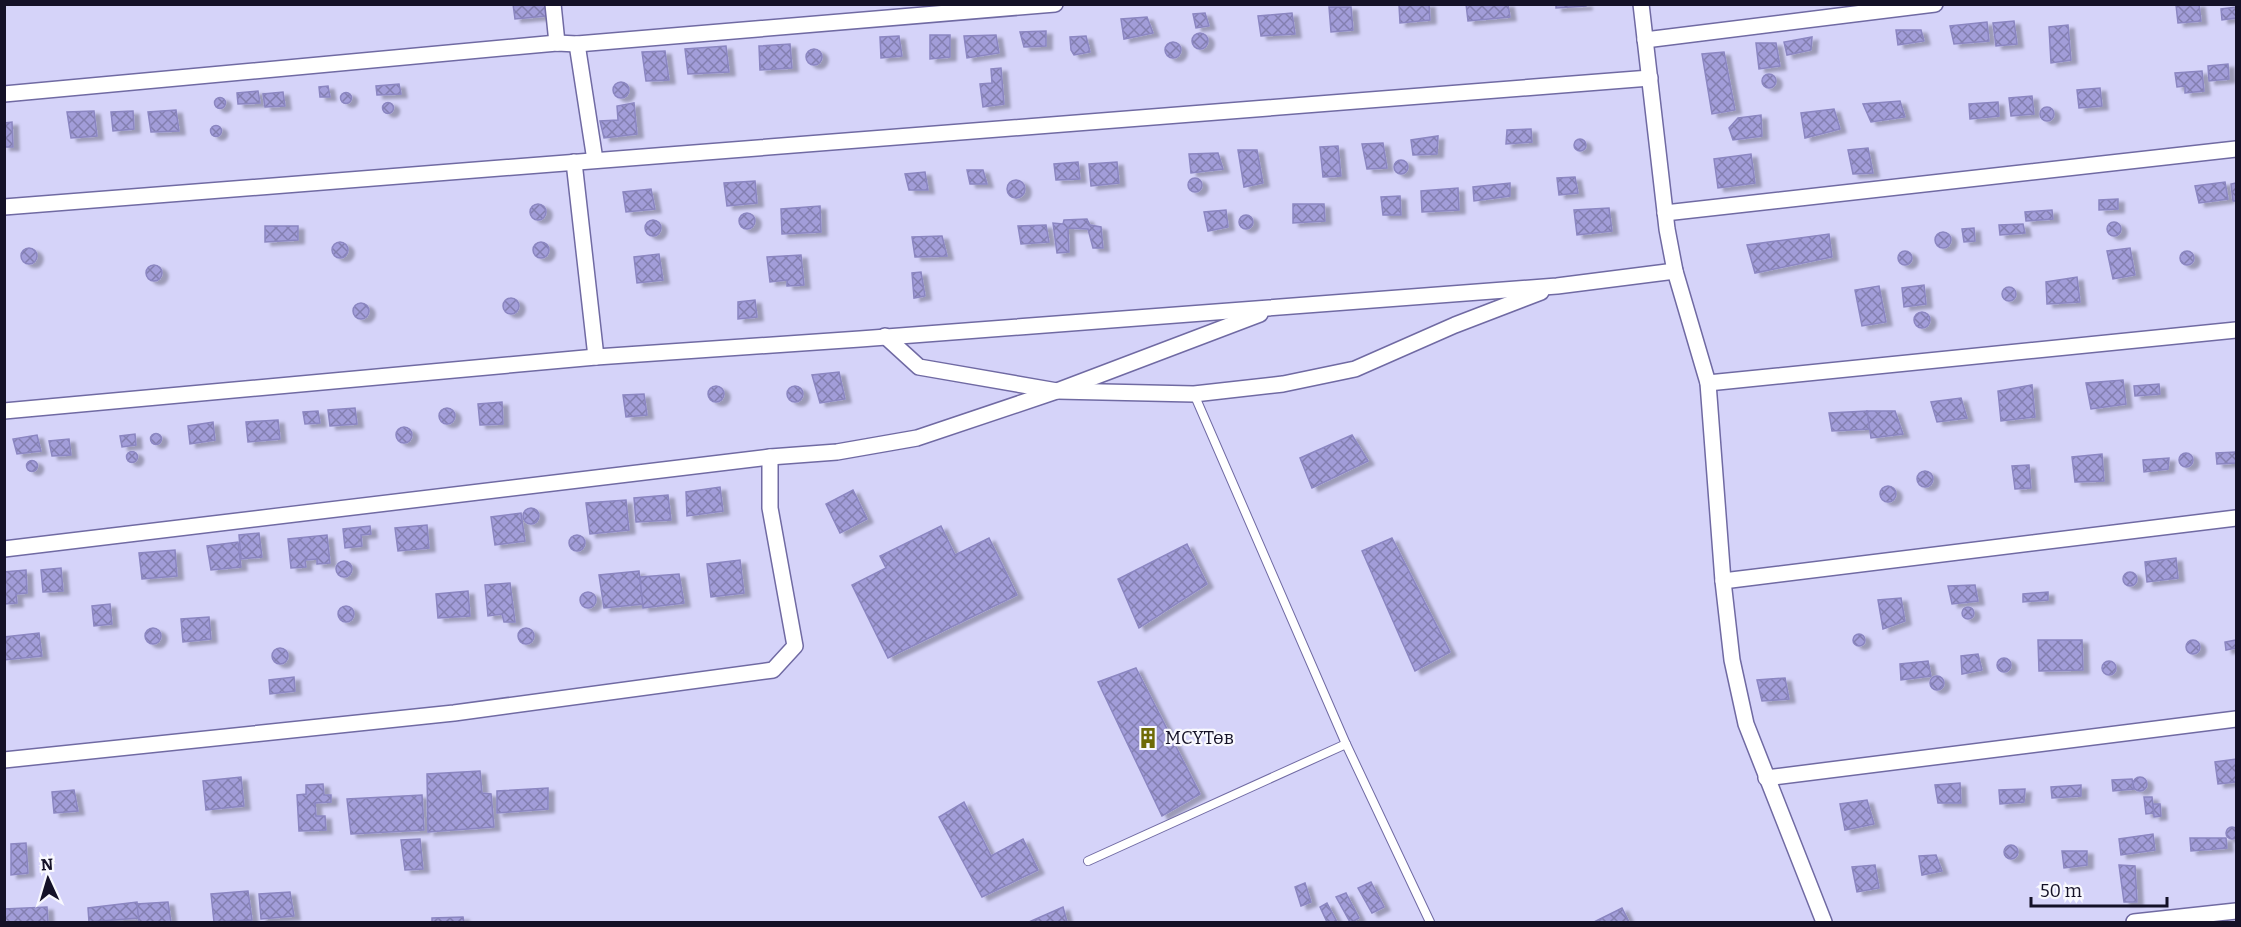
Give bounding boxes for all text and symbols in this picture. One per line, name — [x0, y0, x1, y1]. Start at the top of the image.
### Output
building icon: МСҮТөв — [1136, 726, 1160, 750]
place label: МСҮТөв — [1165, 727, 1234, 749]
north arrow — [18, 849, 78, 909]
text: N — [40, 855, 54, 874]
scale bar — [2031, 870, 2168, 908]
text: 50 m — [2040, 880, 2082, 902]

